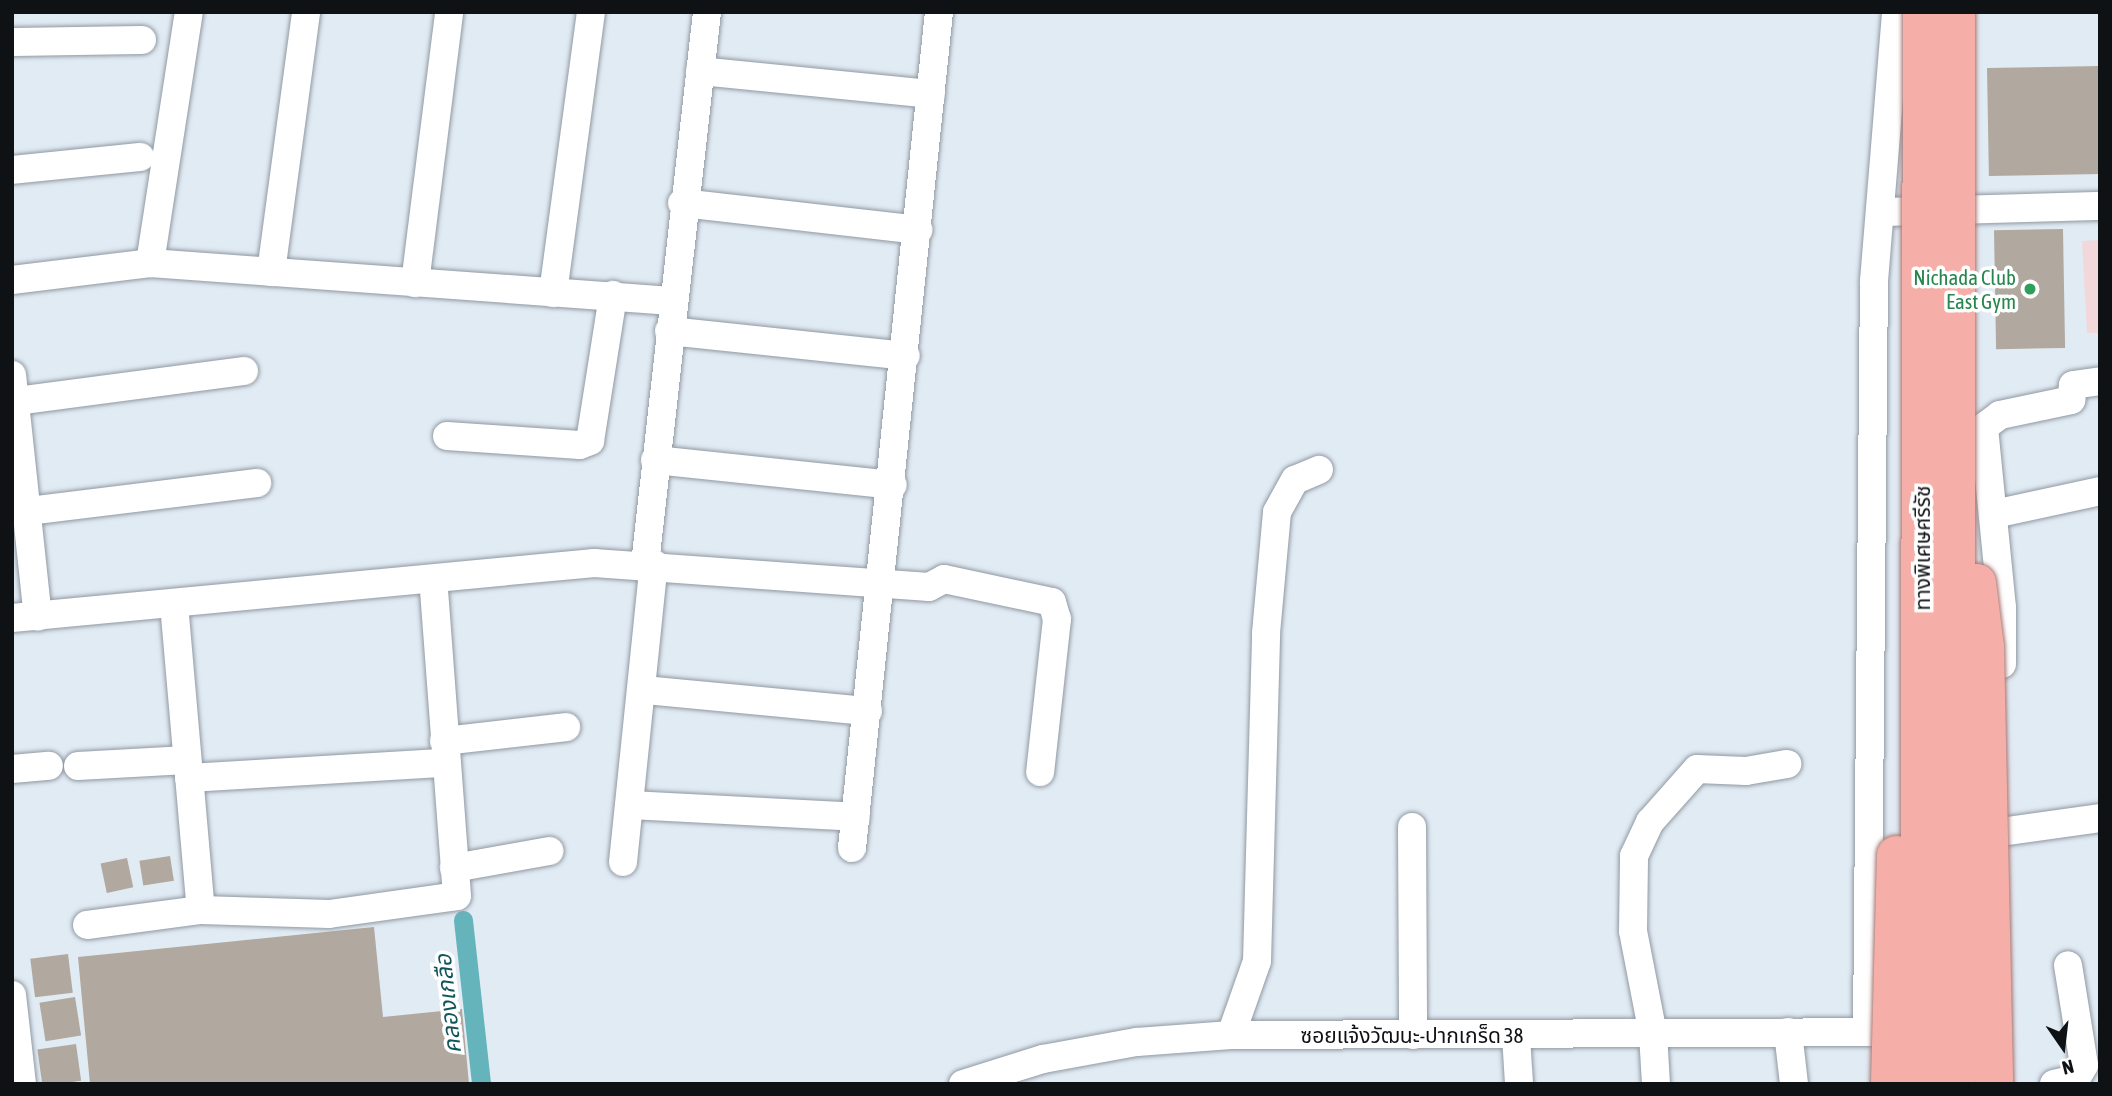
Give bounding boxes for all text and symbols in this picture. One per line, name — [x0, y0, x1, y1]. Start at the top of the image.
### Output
place label: Nichada Club East Gym — [1913, 264, 2016, 314]
marker: Nichada Club East Gym — [2022, 281, 2038, 297]
street label: ทางพิเศษศรีรัช — [1909, 485, 1935, 611]
water label: คลองเกลือ — [429, 953, 467, 1055]
north arrow — [2028, 1012, 2098, 1082]
street label: ซอยแจ้งวัฒนะ-ปากเกร็ด 38 — [1301, 1022, 1523, 1048]
text: N — [2060, 1055, 2076, 1079]

